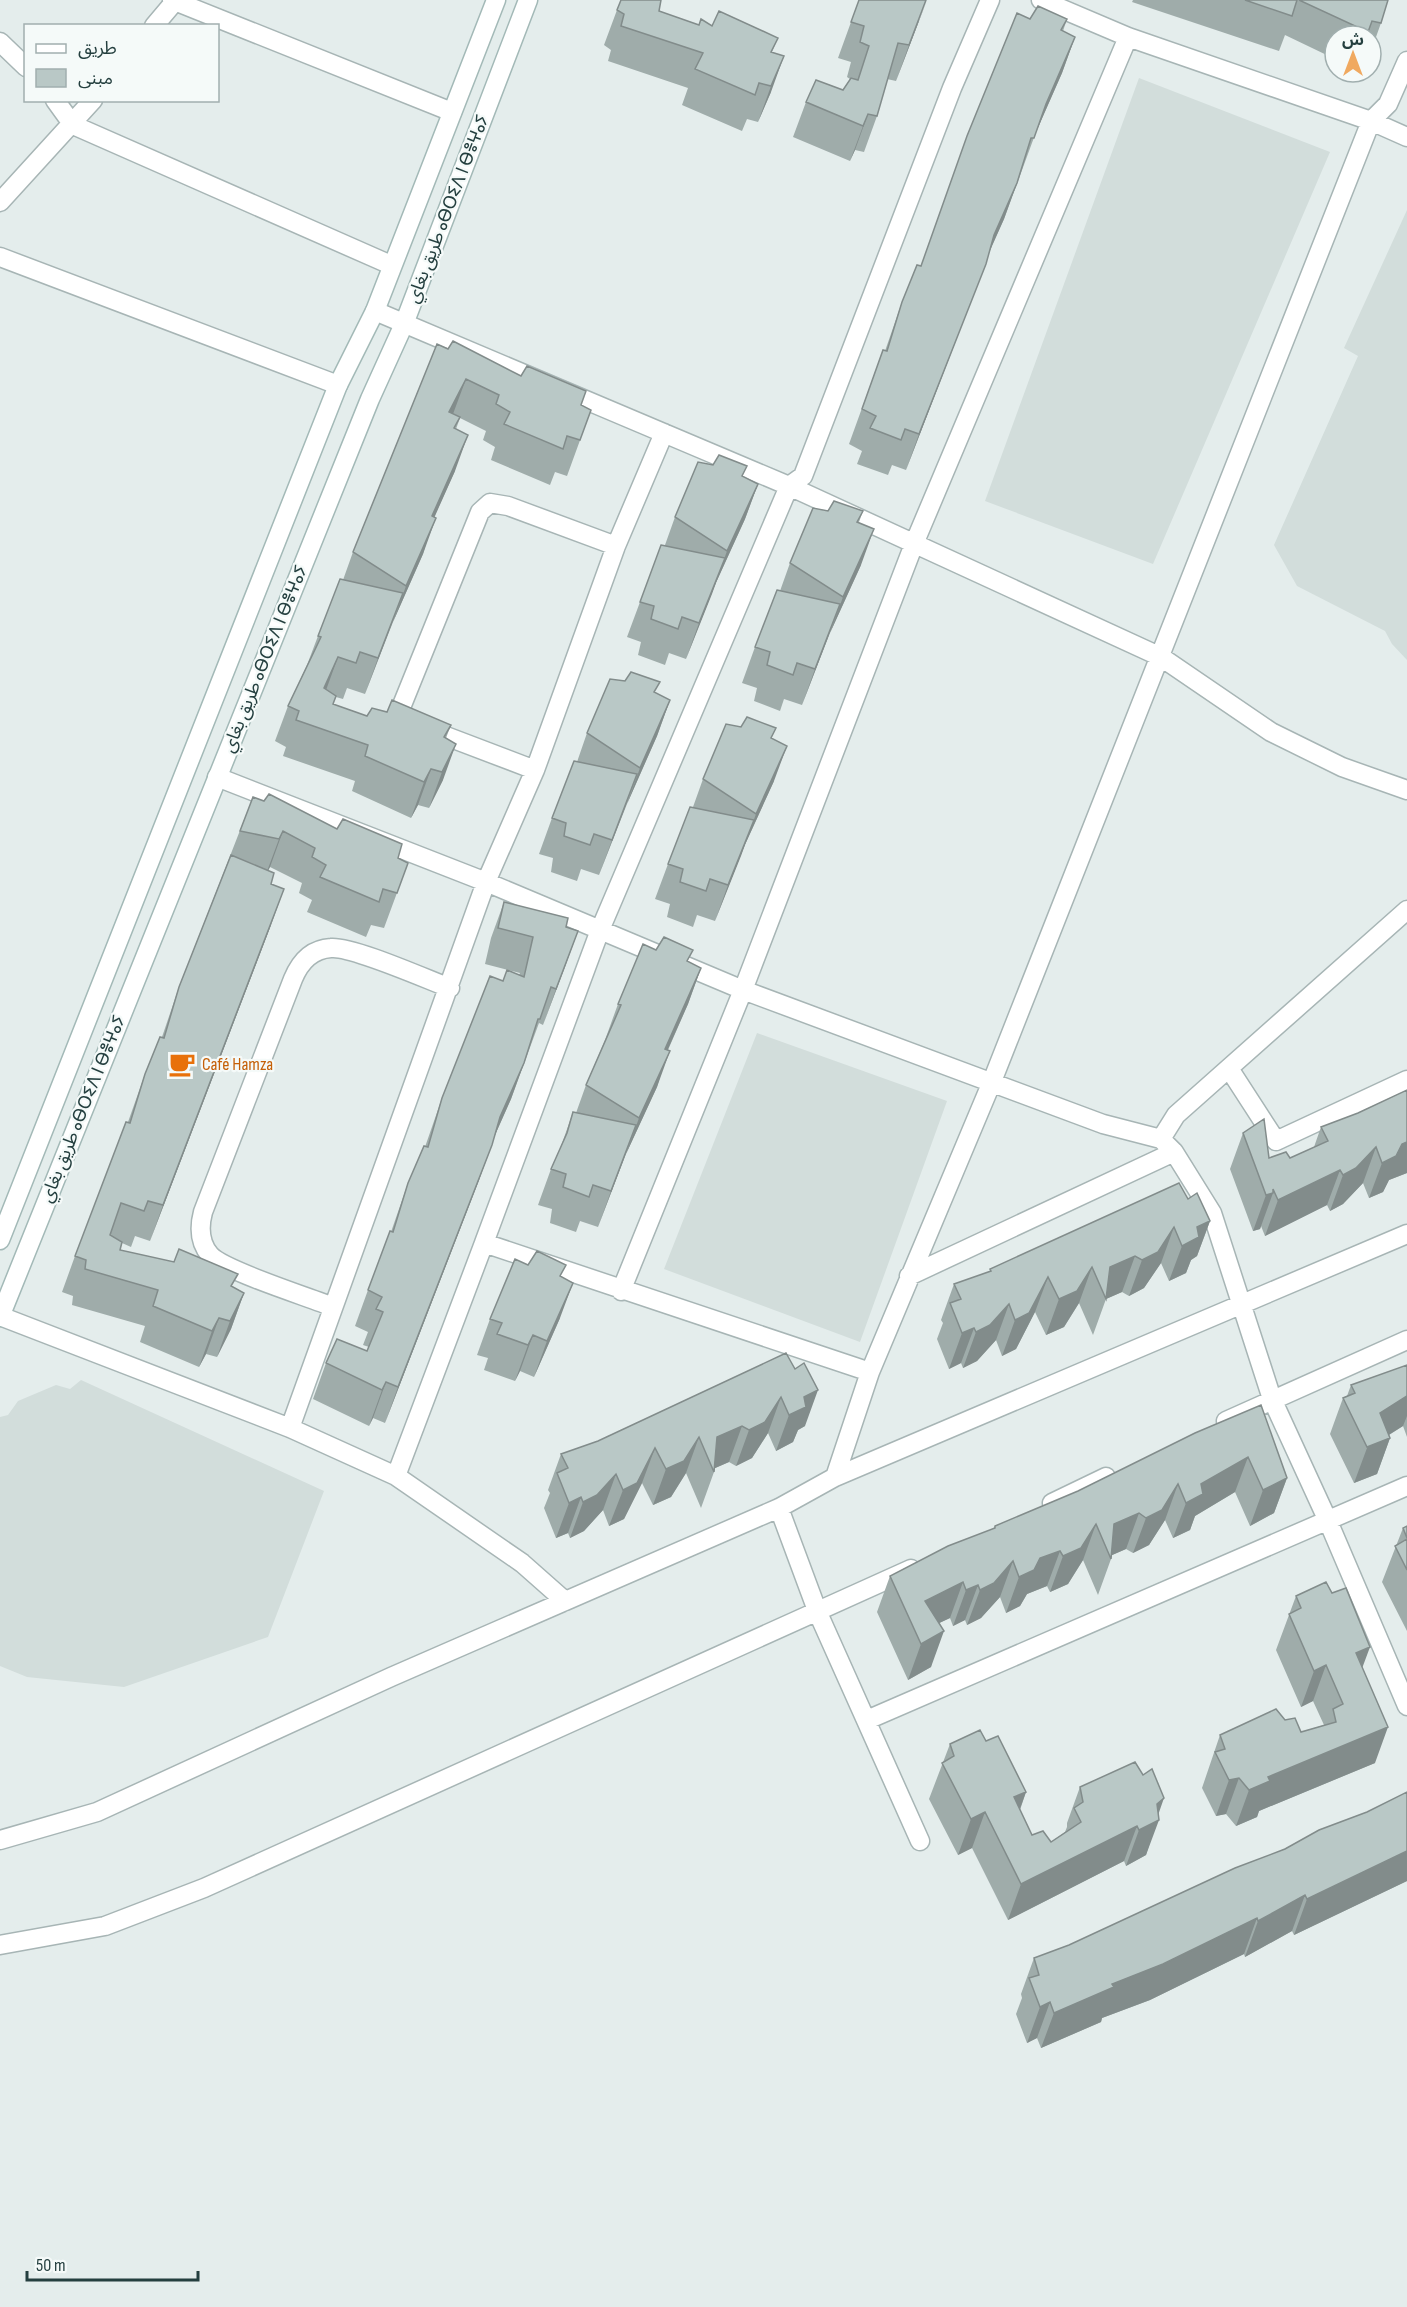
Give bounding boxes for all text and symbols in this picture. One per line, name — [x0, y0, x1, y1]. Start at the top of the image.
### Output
legend — [24, 24, 219, 102]
north arrow — [1323, 24, 1383, 84]
text: ش — [1342, 31, 1364, 50]
text: طريق — [78, 38, 117, 59]
text: مبنى — [78, 68, 113, 89]
street label: طريق بغاي ⴰⴱⵔⵉⴷ ⵏ ⴱⴻⵖⴰⵢ — [402, 112, 496, 307]
street label: طريق بغاي ⴰⴱⵔⵉⴷ ⵏ ⴱⴻⵖⴰⵢ — [218, 562, 314, 756]
street label: طريق بغاي ⴰⴱⵔⵉⴷ ⵏ ⴱⴻⵖⴰⵢ — [36, 1012, 132, 1206]
cafe icon: Café Hamza — [167, 1049, 197, 1079]
place label: Café Hamza — [202, 1054, 273, 1075]
scale bar — [27, 2244, 198, 2282]
text: 50 m — [36, 2255, 66, 2276]

